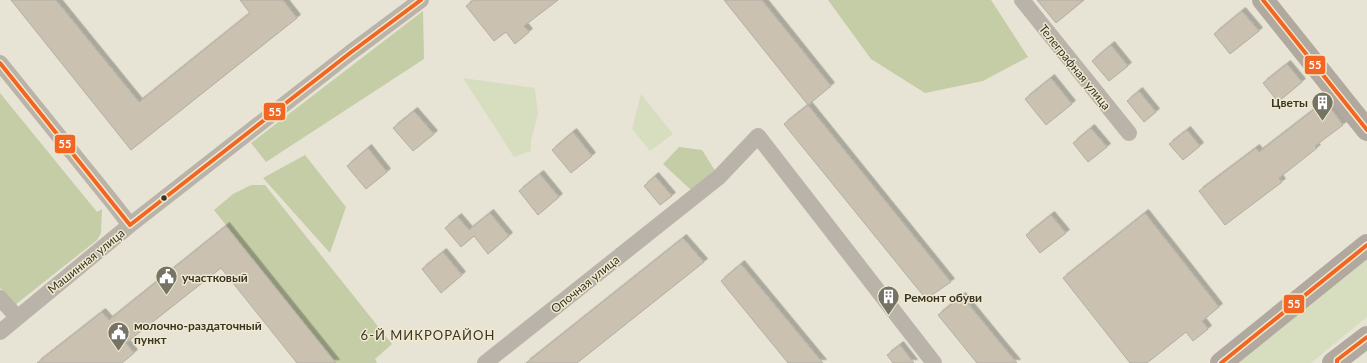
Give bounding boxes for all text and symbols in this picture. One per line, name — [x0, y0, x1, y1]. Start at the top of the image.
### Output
street label: Телеграфная улица — [1036, 21, 1114, 113]
line badge: 55 — [1304, 55, 1326, 75]
text: 55 — [1309, 58, 1321, 71]
building icon: Цветы — [1310, 89, 1336, 122]
place label: Цветы — [1271, 95, 1308, 110]
line badge: 55 — [263, 102, 286, 121]
text: 55 — [269, 105, 281, 118]
line badge: 55 — [54, 134, 76, 154]
text: 55 — [59, 137, 71, 150]
unlabelled marker — [159, 193, 169, 203]
street label: Машинная улица — [44, 225, 128, 297]
street label: Опочная улица — [548, 252, 622, 316]
public building icon: участковый — [153, 264, 179, 297]
place label: участковый — [182, 270, 248, 285]
building icon: Ремонт обуви — [876, 284, 902, 317]
place label: Ремонт обуви — [904, 290, 982, 305]
line badge: 55 — [1283, 294, 1305, 314]
text: 55 — [1288, 297, 1300, 310]
place label: молочно-раздаточный пункт — [134, 318, 262, 347]
public building icon: молочно-раздаточный пункт — [106, 319, 132, 352]
district label: 6-Й МИКРОРАЙОН — [361, 327, 495, 343]

